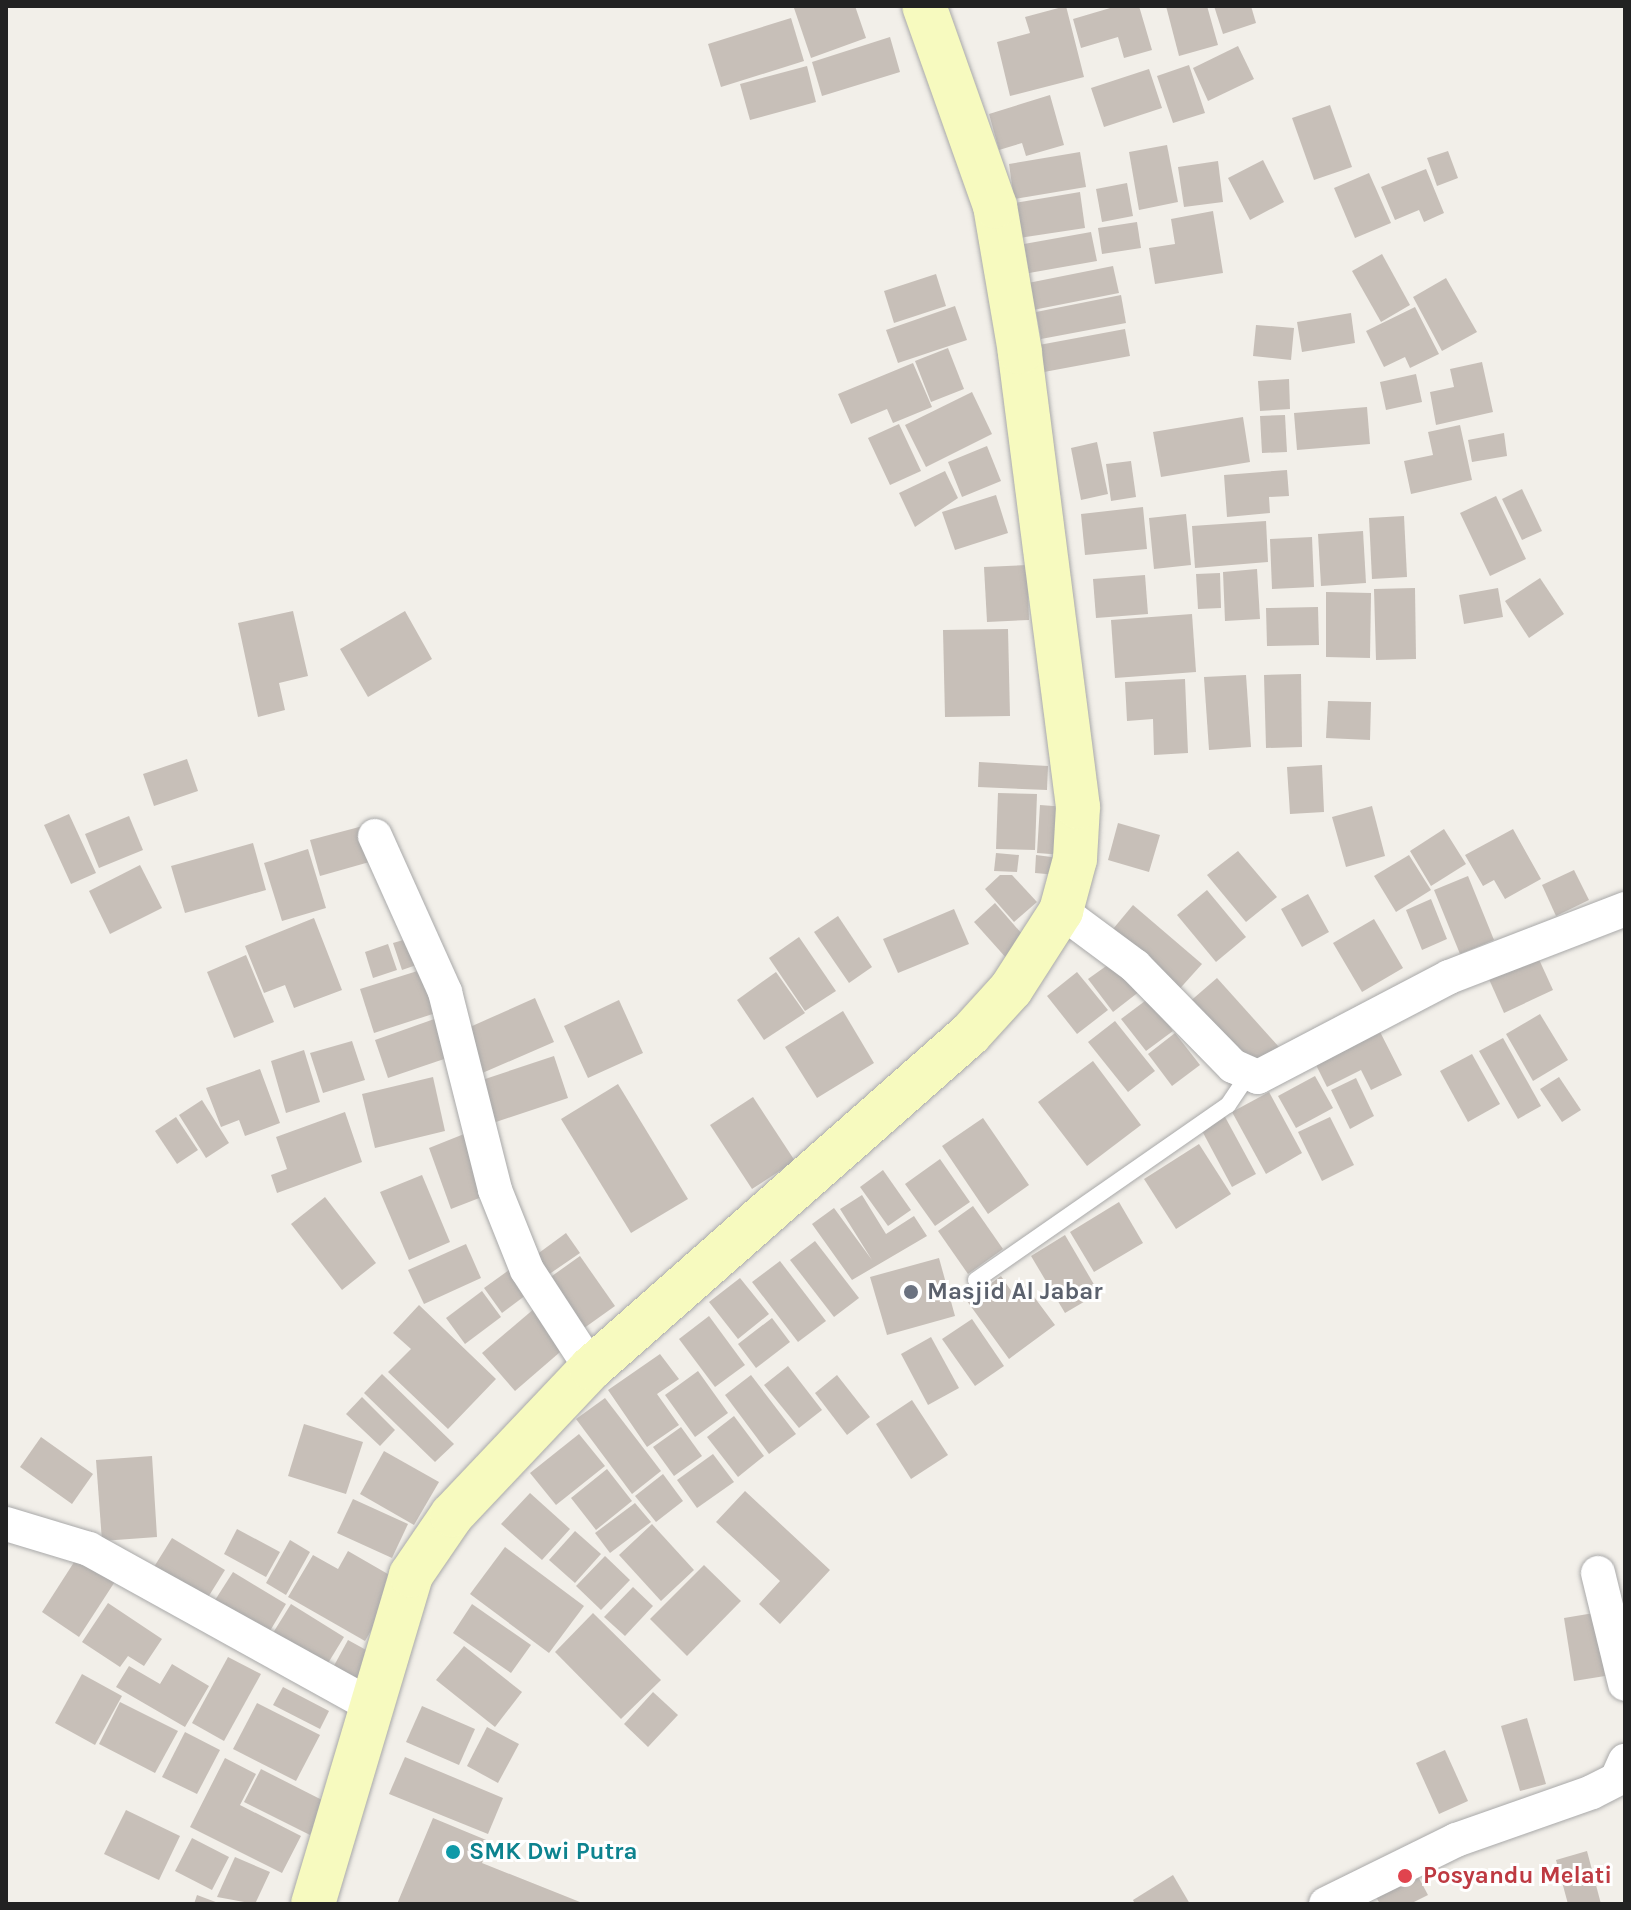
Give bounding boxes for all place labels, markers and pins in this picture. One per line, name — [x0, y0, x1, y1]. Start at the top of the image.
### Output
place label: Masjid Al Jabar — [927, 1278, 1103, 1306]
marker: Masjid Al Jabar — [902, 1283, 920, 1301]
place label: SMK Dwi Putra — [469, 1838, 638, 1866]
marker: SMK Dwi Putra — [444, 1843, 462, 1861]
place label: Posyandu Melati — [1423, 1862, 1612, 1890]
marker: Posyandu Melati — [1394, 1865, 1416, 1887]

